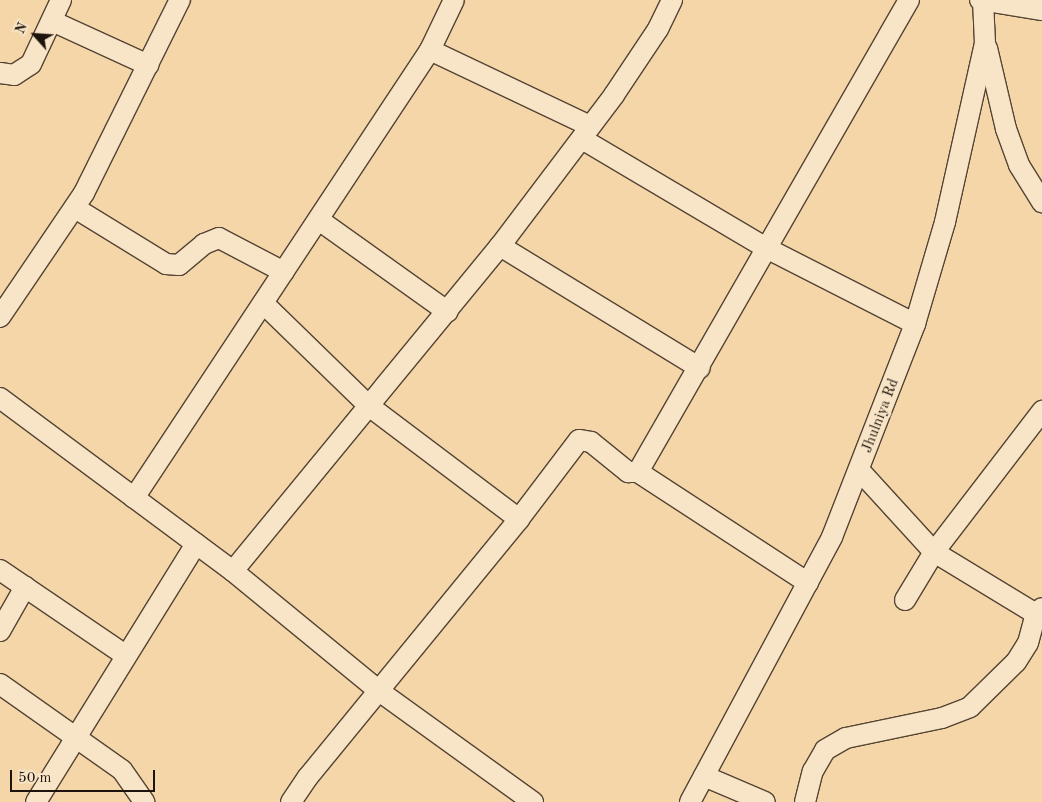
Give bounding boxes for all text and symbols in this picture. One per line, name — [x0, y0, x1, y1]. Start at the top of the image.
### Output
north arrow — [10, 10, 60, 60]
text: N — [13, 21, 30, 36]
street label: Jhulniya Rd — [859, 376, 903, 456]
scale bar — [12, 760, 158, 792]
text: 50 m — [18, 771, 52, 786]

